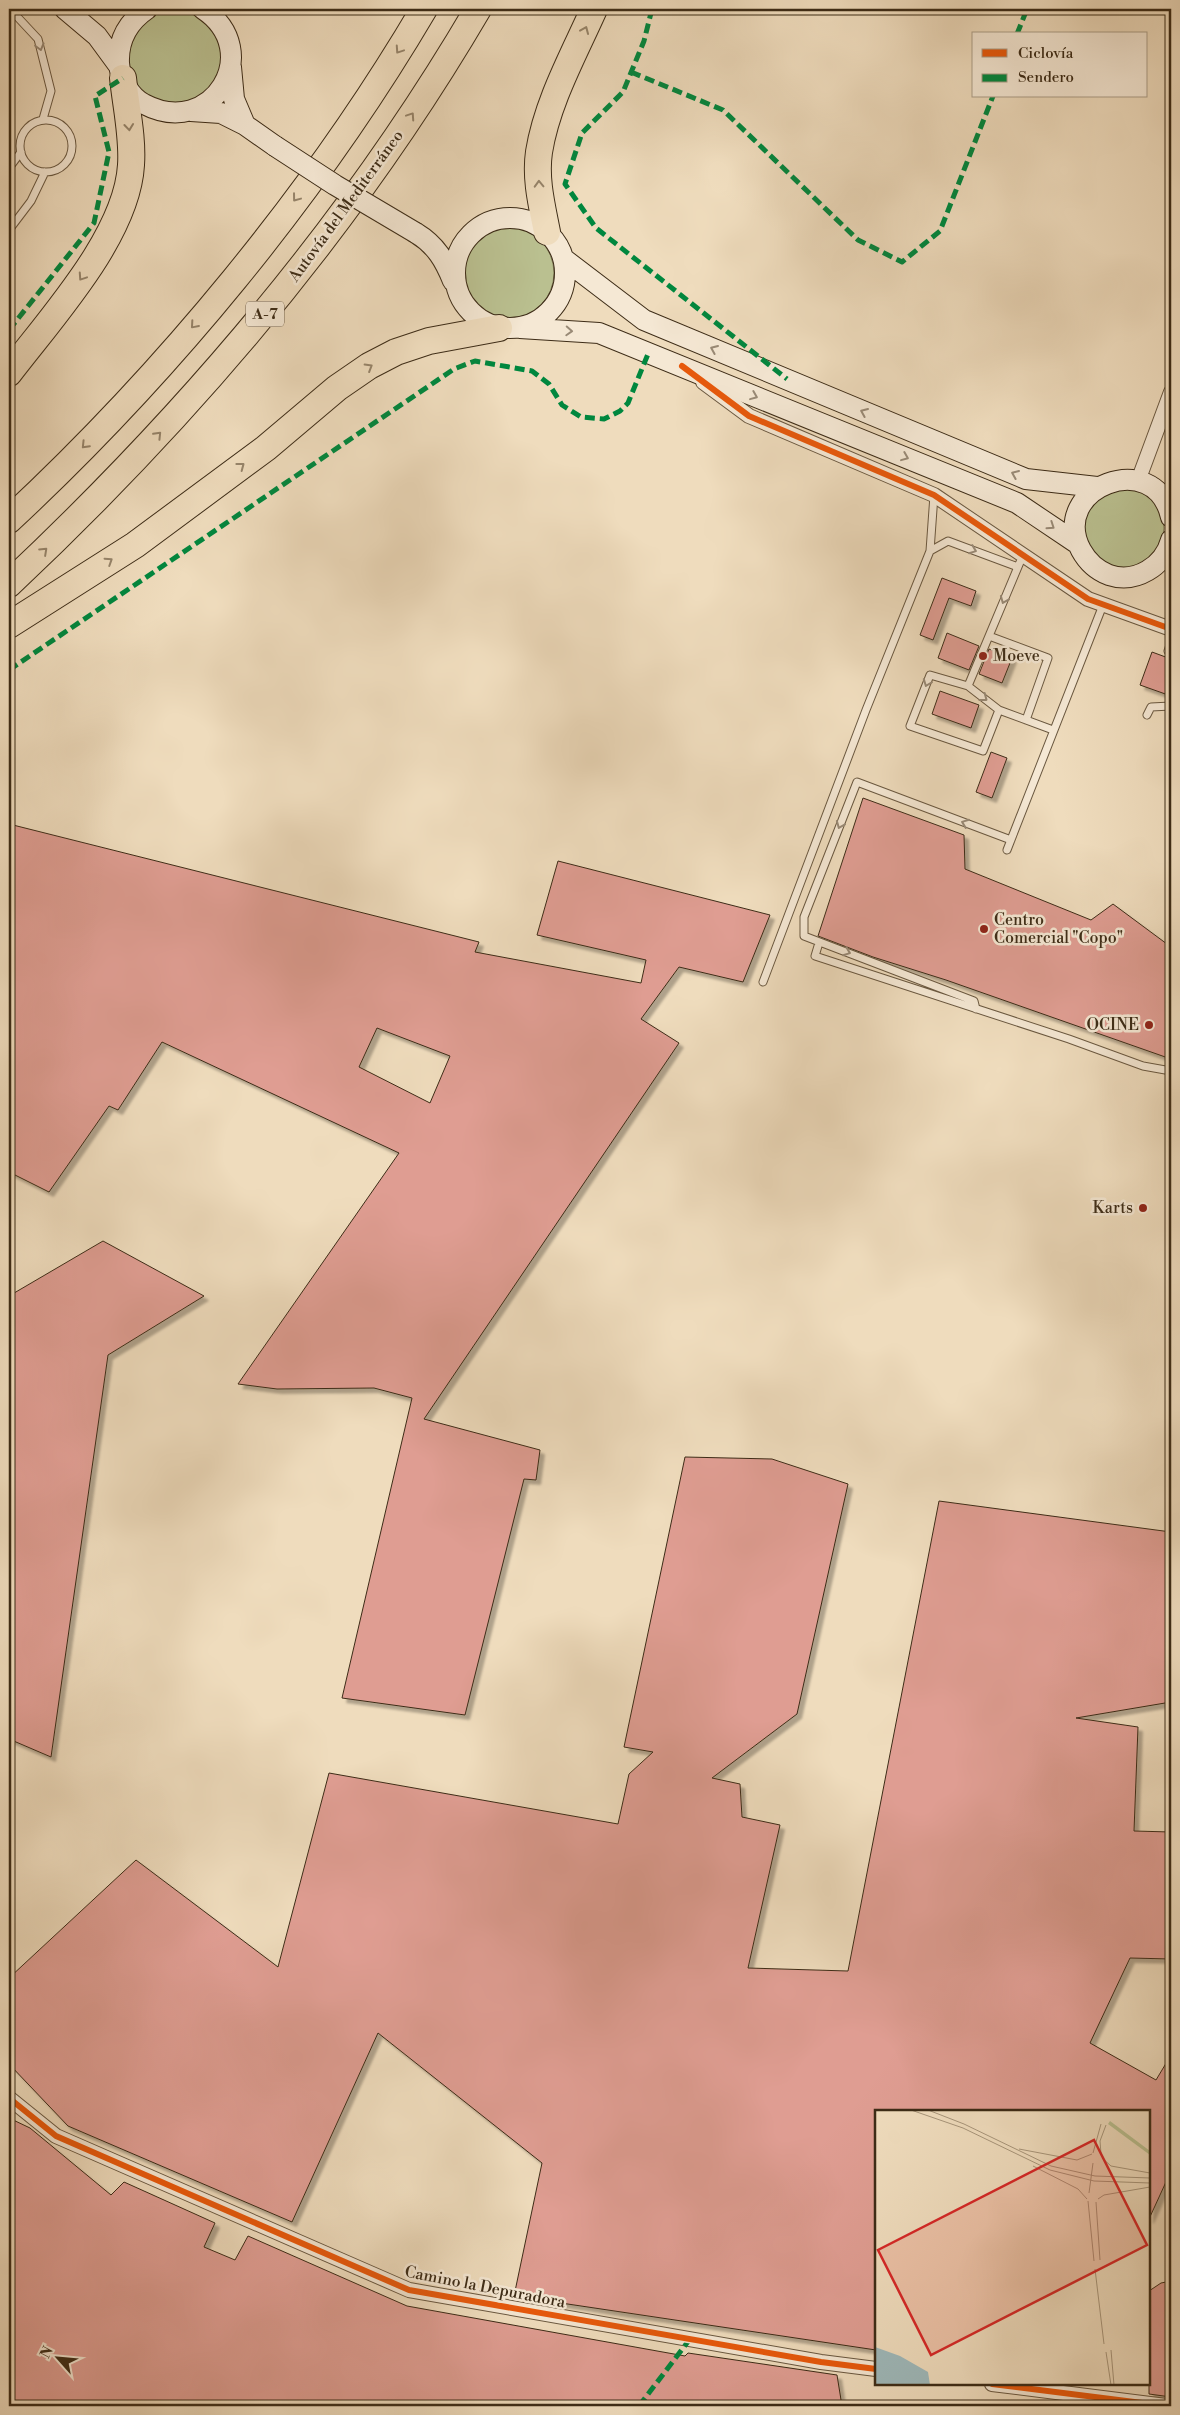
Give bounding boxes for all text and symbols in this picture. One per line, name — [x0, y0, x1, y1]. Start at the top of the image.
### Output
one-way arrow — [578, 26, 589, 35]
legend — [972, 32, 1148, 98]
one-way arrow — [34, 42, 44, 50]
text: Ciclovía — [1018, 44, 1074, 63]
one-way arrow — [396, 45, 405, 54]
text: Sendero — [1018, 68, 1074, 87]
one-way arrow — [405, 112, 414, 122]
one-way arrow — [123, 123, 134, 131]
street label: Autovía del Mediterráneo — [284, 126, 408, 287]
one-way arrow — [534, 180, 544, 188]
one-way arrow — [293, 192, 302, 202]
one-way arrow — [78, 272, 88, 281]
road number: A-7 — [246, 302, 284, 326]
one-way arrow — [191, 319, 200, 328]
one-way arrow — [565, 325, 573, 336]
one-way arrow — [711, 345, 719, 355]
one-way arrow — [363, 363, 372, 373]
one-way arrow — [749, 389, 758, 400]
one-way arrow — [861, 407, 869, 417]
one-way arrow — [152, 432, 161, 441]
one-way arrow — [81, 439, 90, 448]
one-way arrow — [900, 452, 908, 462]
one-way arrow — [235, 463, 245, 472]
one-way arrow — [1011, 470, 1019, 480]
one-way arrow — [1045, 520, 1055, 529]
one-way arrow — [969, 544, 977, 554]
one-way arrow — [39, 548, 48, 557]
one-way arrow — [104, 558, 113, 568]
one-way arrow — [1000, 595, 1011, 604]
place label: Moeve — [993, 646, 1040, 666]
marker: Moeve — [977, 650, 989, 662]
one-way arrow — [923, 678, 933, 687]
one-way arrow — [978, 693, 987, 701]
one-way arrow — [961, 819, 970, 829]
one-way arrow — [836, 820, 846, 829]
place label: Centro Comercial "Copo" — [994, 910, 1123, 948]
marker: Centro Comercial "Copo" — [978, 923, 990, 935]
one-way arrow — [842, 946, 850, 956]
place label: OCINE — [1086, 1015, 1139, 1035]
marker: OCINE — [1143, 1019, 1155, 1031]
place label: Karts — [1093, 1198, 1133, 1218]
marker: Karts — [1137, 1202, 1149, 1214]
inset map — [875, 2110, 1150, 2385]
street label: Camino la Depuradora — [403, 2262, 568, 2313]
north arrow — [32, 2332, 82, 2382]
text: N — [37, 2344, 58, 2362]

